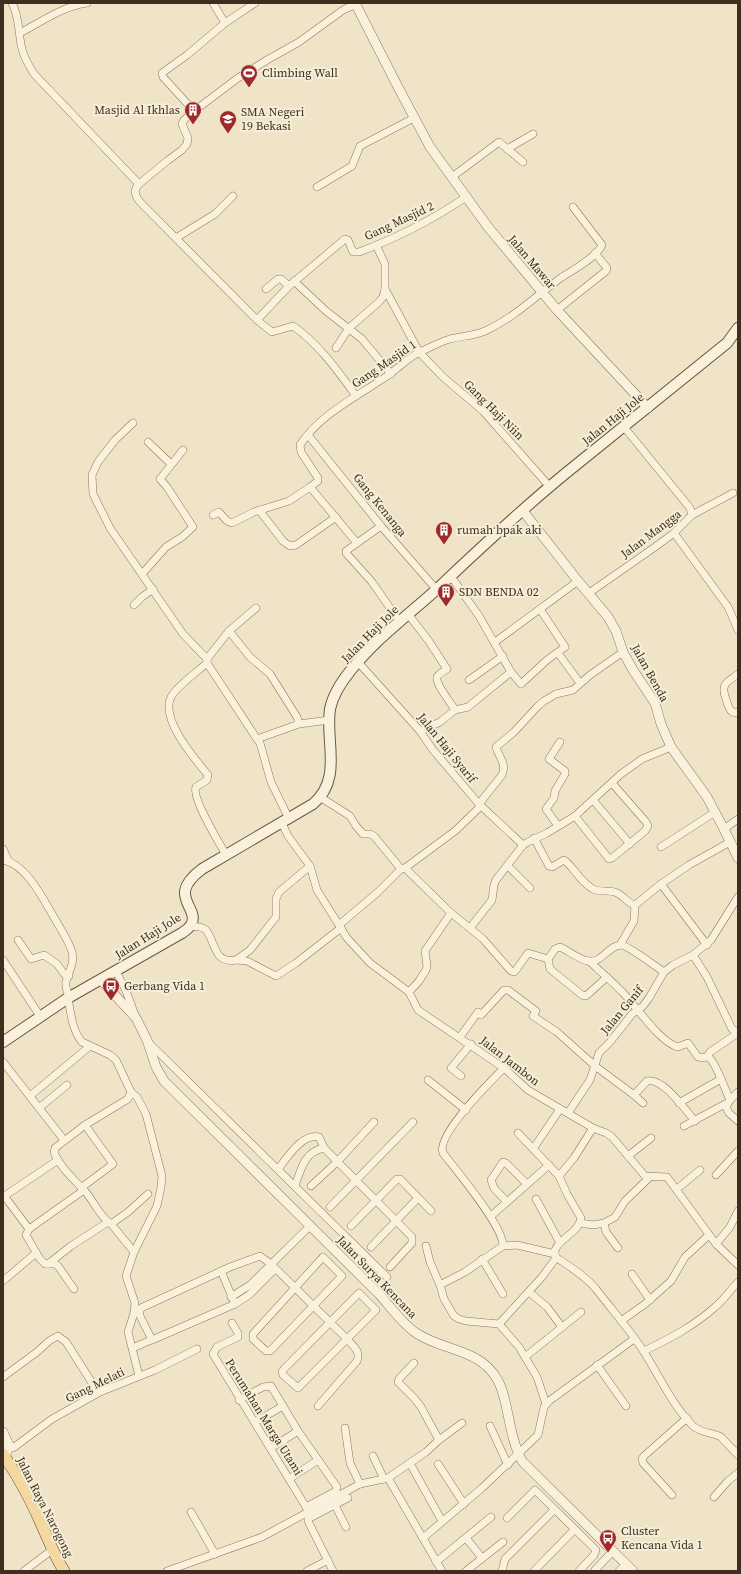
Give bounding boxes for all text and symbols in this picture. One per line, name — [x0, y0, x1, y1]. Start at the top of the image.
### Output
sports icon: Climbing Wall — [239, 63, 259, 88]
place label: Climbing Wall — [262, 65, 338, 81]
building icon: Masjid Al Ikhlas — [183, 100, 203, 125]
place label: Masjid Al Ikhlas — [94, 102, 180, 118]
place label: SMA Negeri 19 Bekasi — [241, 104, 305, 134]
school or university icon: SMA Negeri 19 Bekasi — [218, 109, 238, 134]
street label: Gang Masjid 2 — [362, 198, 436, 244]
street label: Jalan Mawar — [504, 231, 559, 293]
street label: Gang Masjid 1 — [348, 336, 420, 392]
street label: Gang Haji Niin — [460, 376, 528, 444]
street label: Jalan Haji Jole — [578, 389, 647, 450]
street label: Gang Kenanga — [350, 470, 411, 541]
street label: Jalan Mangga — [617, 505, 685, 563]
building icon: rumah bpak aki — [434, 520, 454, 545]
place label: rumah bpak aki — [457, 522, 542, 538]
building icon: SDN BENDA 02 — [436, 582, 456, 607]
place label: SDN BENDA 02 — [459, 584, 539, 600]
street label: Jalan Haji Jole — [337, 602, 402, 667]
street label: Jalan Benda — [627, 640, 673, 705]
street label: Jalan Haji Syarif — [413, 709, 481, 788]
street label: Jalan Haji Jole — [111, 909, 184, 963]
bus stop icon: Gerbang Vida 1 — [101, 976, 121, 1001]
place label: Gerbang Vida 1 — [124, 978, 205, 994]
street label: Jalan Ganif — [596, 981, 648, 1039]
street label: Jalan Jambon — [476, 1032, 543, 1089]
street label: Jalan Surya Kencana — [333, 1231, 421, 1323]
street label: Perumahan Marga Utami — [222, 1356, 307, 1479]
street label: Gang Melati — [63, 1364, 128, 1406]
street label: Jalan Raya Narogong — [12, 1453, 77, 1560]
place label: Cluster Kencana Vida 1 — [621, 1523, 703, 1553]
bus stop icon: Cluster Kencana Vida 1 — [598, 1528, 618, 1553]

